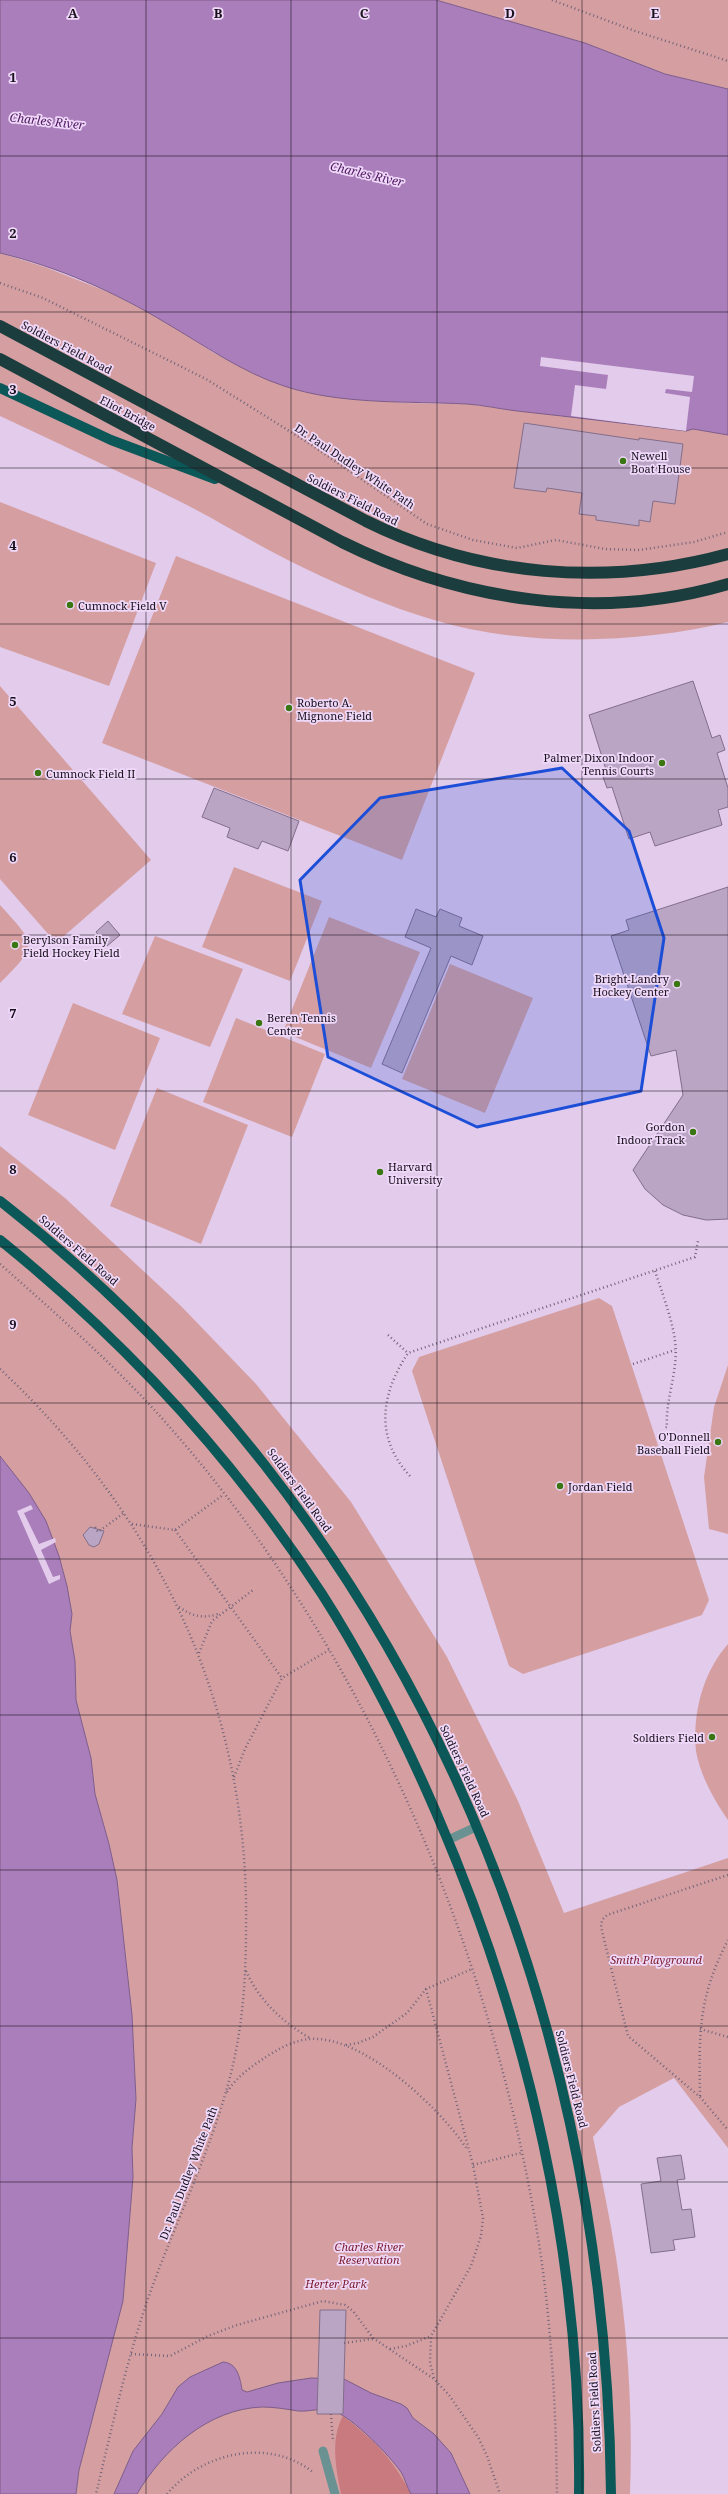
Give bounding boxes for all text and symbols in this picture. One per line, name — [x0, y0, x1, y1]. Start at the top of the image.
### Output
text: A — [68, 4, 78, 22]
text: B — [214, 4, 223, 22]
text: C — [360, 4, 369, 22]
text: D — [505, 4, 515, 22]
text: E — [651, 4, 660, 22]
text: 1 — [9, 68, 17, 86]
water label: Charles River — [9, 109, 86, 133]
water label: Charles River — [328, 157, 406, 191]
text: 2 — [9, 224, 17, 242]
street label: Soldiers Field Road — [19, 317, 115, 377]
text: 3 — [9, 380, 17, 398]
street label: Eliot Bridge — [97, 392, 159, 434]
street label: Dr. Paul Dudley White Path — [292, 420, 418, 512]
place label: Newell Boat House — [631, 448, 690, 476]
marker: Newell Boat House — [618, 456, 628, 466]
street label: Soldiers Field Road — [305, 470, 401, 529]
text: 4 — [9, 536, 17, 554]
place label: Cumnock Field V — [78, 598, 167, 613]
marker: Cumnock Field V — [65, 600, 75, 610]
text: 5 — [9, 692, 17, 710]
place label: Roberto A. Mignone Field — [297, 695, 372, 723]
marker: Roberto A. Mignone Field — [284, 703, 294, 713]
place label: Palmer Dixon Indoor Tennis Courts — [543, 750, 655, 778]
marker: Palmer Dixon Indoor Tennis Courts — [657, 758, 667, 768]
place label: Cumnock Field II — [46, 766, 135, 781]
marker: Cumnock Field II — [33, 768, 43, 778]
text: 6 — [9, 848, 17, 866]
place label: Berylson Family Field Hockey Field — [23, 932, 120, 960]
marker: Berylson Family Field Hockey Field — [10, 940, 20, 950]
place label: Bright-Landry Hockey Center — [593, 971, 670, 999]
marker: Bright-Landry Hockey Center — [672, 979, 682, 989]
text: 7 — [9, 1004, 17, 1022]
place label: Beren Tennis Center — [267, 1010, 336, 1038]
marker: Beren Tennis Center — [254, 1018, 264, 1028]
place label: Gordon Indoor Track — [617, 1119, 686, 1147]
marker: Gordon Indoor Track — [688, 1127, 698, 1137]
place label: Harvard University — [388, 1159, 443, 1187]
text: 8 — [9, 1160, 17, 1178]
marker: Harvard University — [375, 1167, 385, 1177]
street label: Soldiers Field Road — [36, 1211, 122, 1289]
text: 9 — [9, 1315, 17, 1333]
place label: O'Donnell Baseball Field — [637, 1429, 711, 1457]
marker: O'Donnell Baseball Field — [713, 1437, 723, 1447]
street label: Soldiers Field Road — [264, 1445, 336, 1535]
place label: Jordan Field — [567, 1479, 633, 1494]
marker: Jordan Field — [555, 1481, 565, 1491]
street label: Soldiers Field Road — [437, 1722, 493, 1820]
place label: Soldiers Field — [633, 1730, 704, 1745]
marker: Soldiers Field — [707, 1732, 717, 1742]
park label: Smith Playground — [610, 1952, 702, 1967]
street label: Soldiers Field Road — [553, 2029, 591, 2130]
street label: Dr. Paul Dudley White Path — [156, 2104, 220, 2242]
park label: Charles River Reservation — [335, 2239, 404, 2267]
park label: Herter Park — [304, 2276, 367, 2291]
street label: Soldiers Field Road — [584, 2351, 604, 2452]

